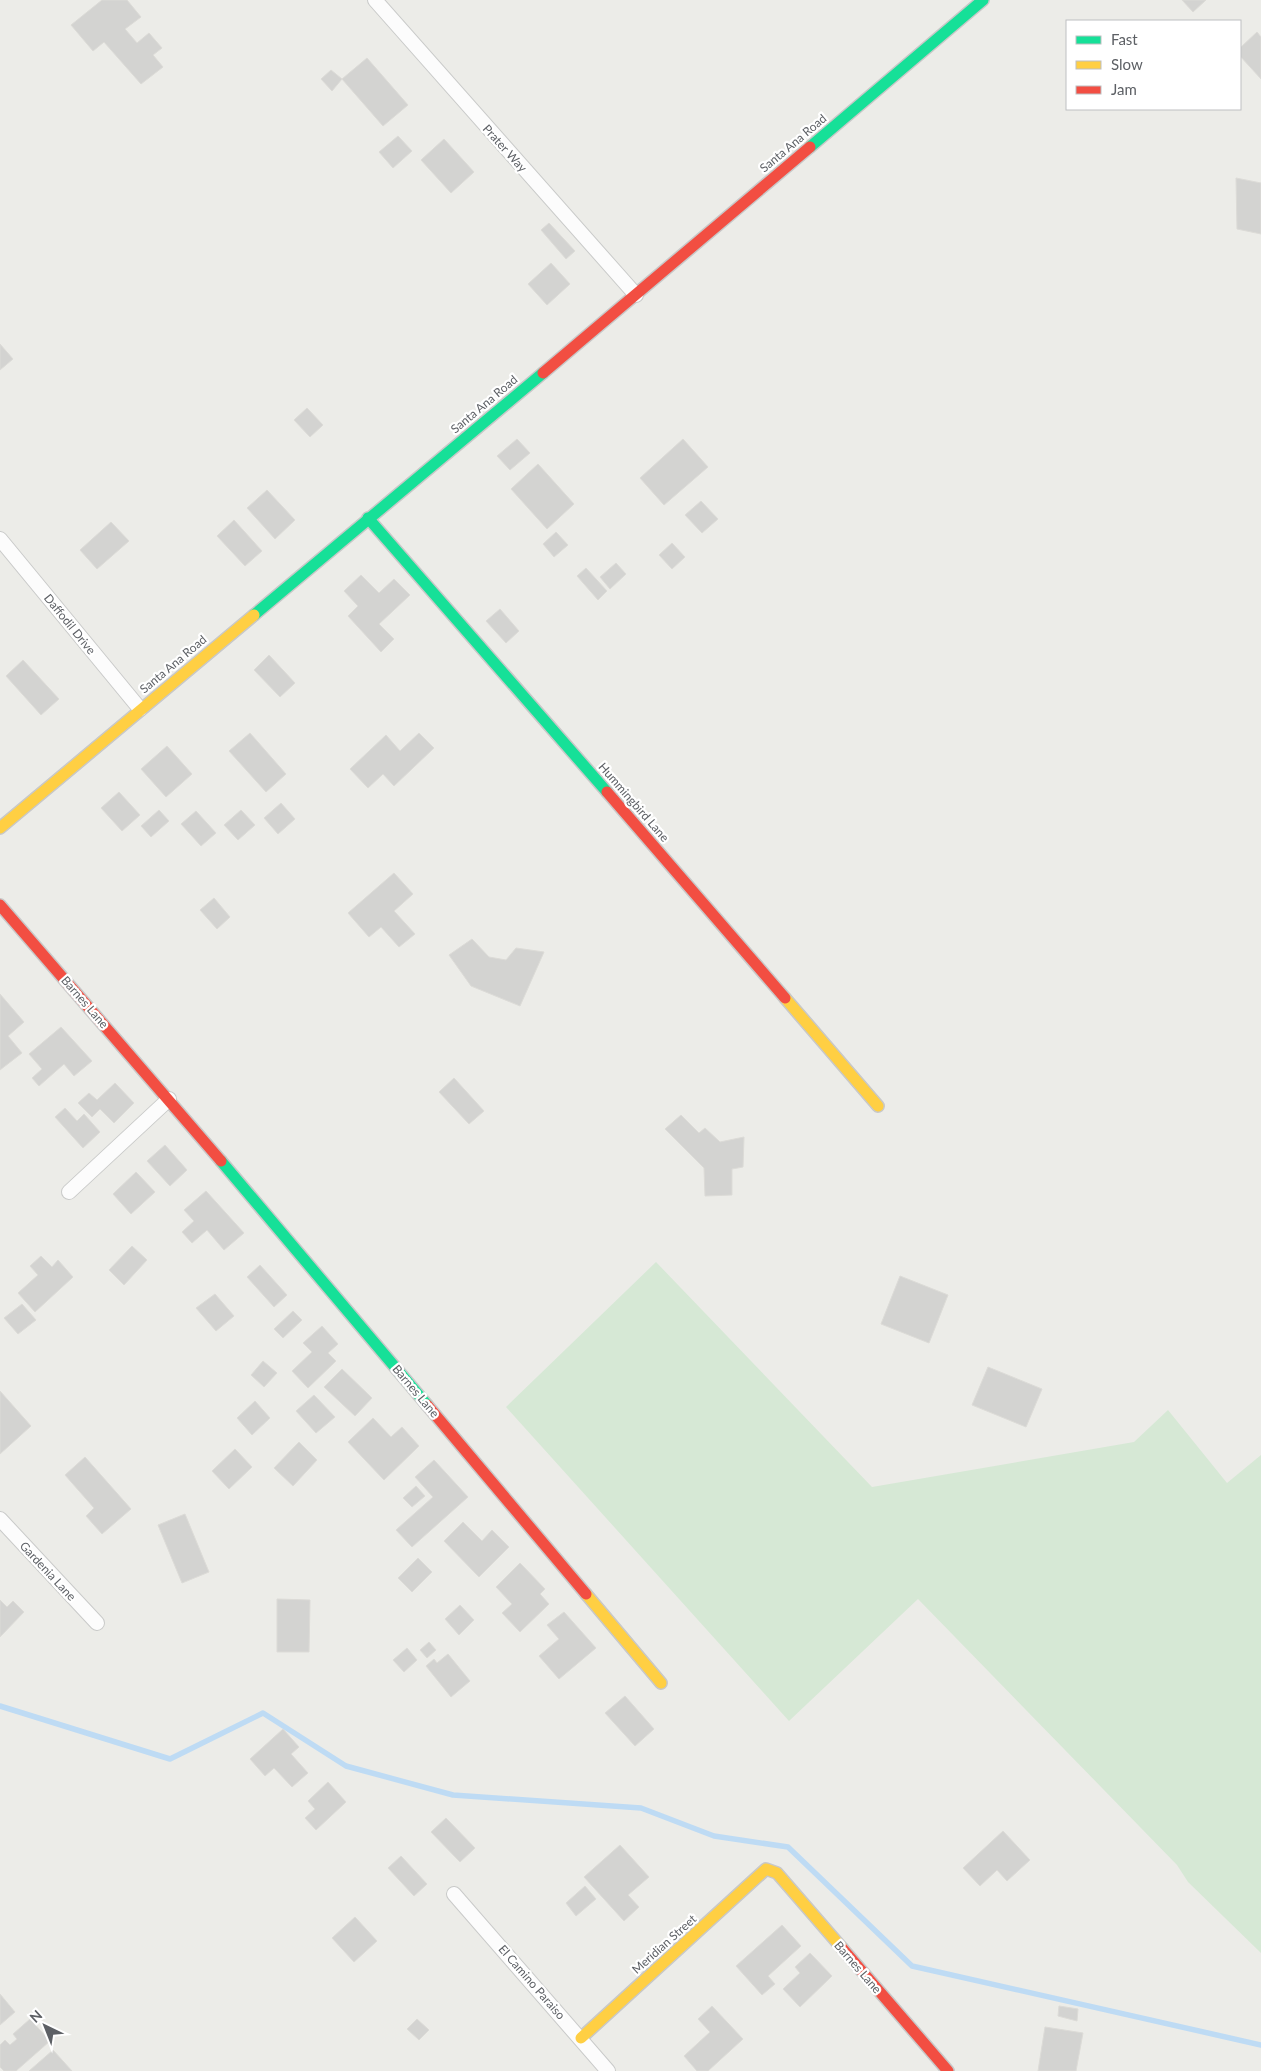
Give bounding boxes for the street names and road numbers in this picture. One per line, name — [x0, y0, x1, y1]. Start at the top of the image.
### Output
street label: Santa Ana Road — [757, 111, 829, 175]
street label: Prater Way — [480, 121, 531, 175]
street label: Santa Ana Road — [448, 372, 520, 436]
street label: Daffodil Drive — [41, 591, 99, 657]
street label: Santa Ana Road — [137, 632, 209, 696]
street label: Hummingbird Lane — [596, 759, 672, 845]
street label: Barnes Lane — [58, 973, 112, 1031]
street label: Barnes Lane — [390, 1361, 442, 1421]
street label: Gardenia Lane — [17, 1538, 79, 1604]
street label: Meridian Street — [629, 1911, 700, 1977]
street label: Barnes Lane — [831, 1938, 885, 1996]
street label: El Camino Paraiso — [495, 1942, 569, 2023]

